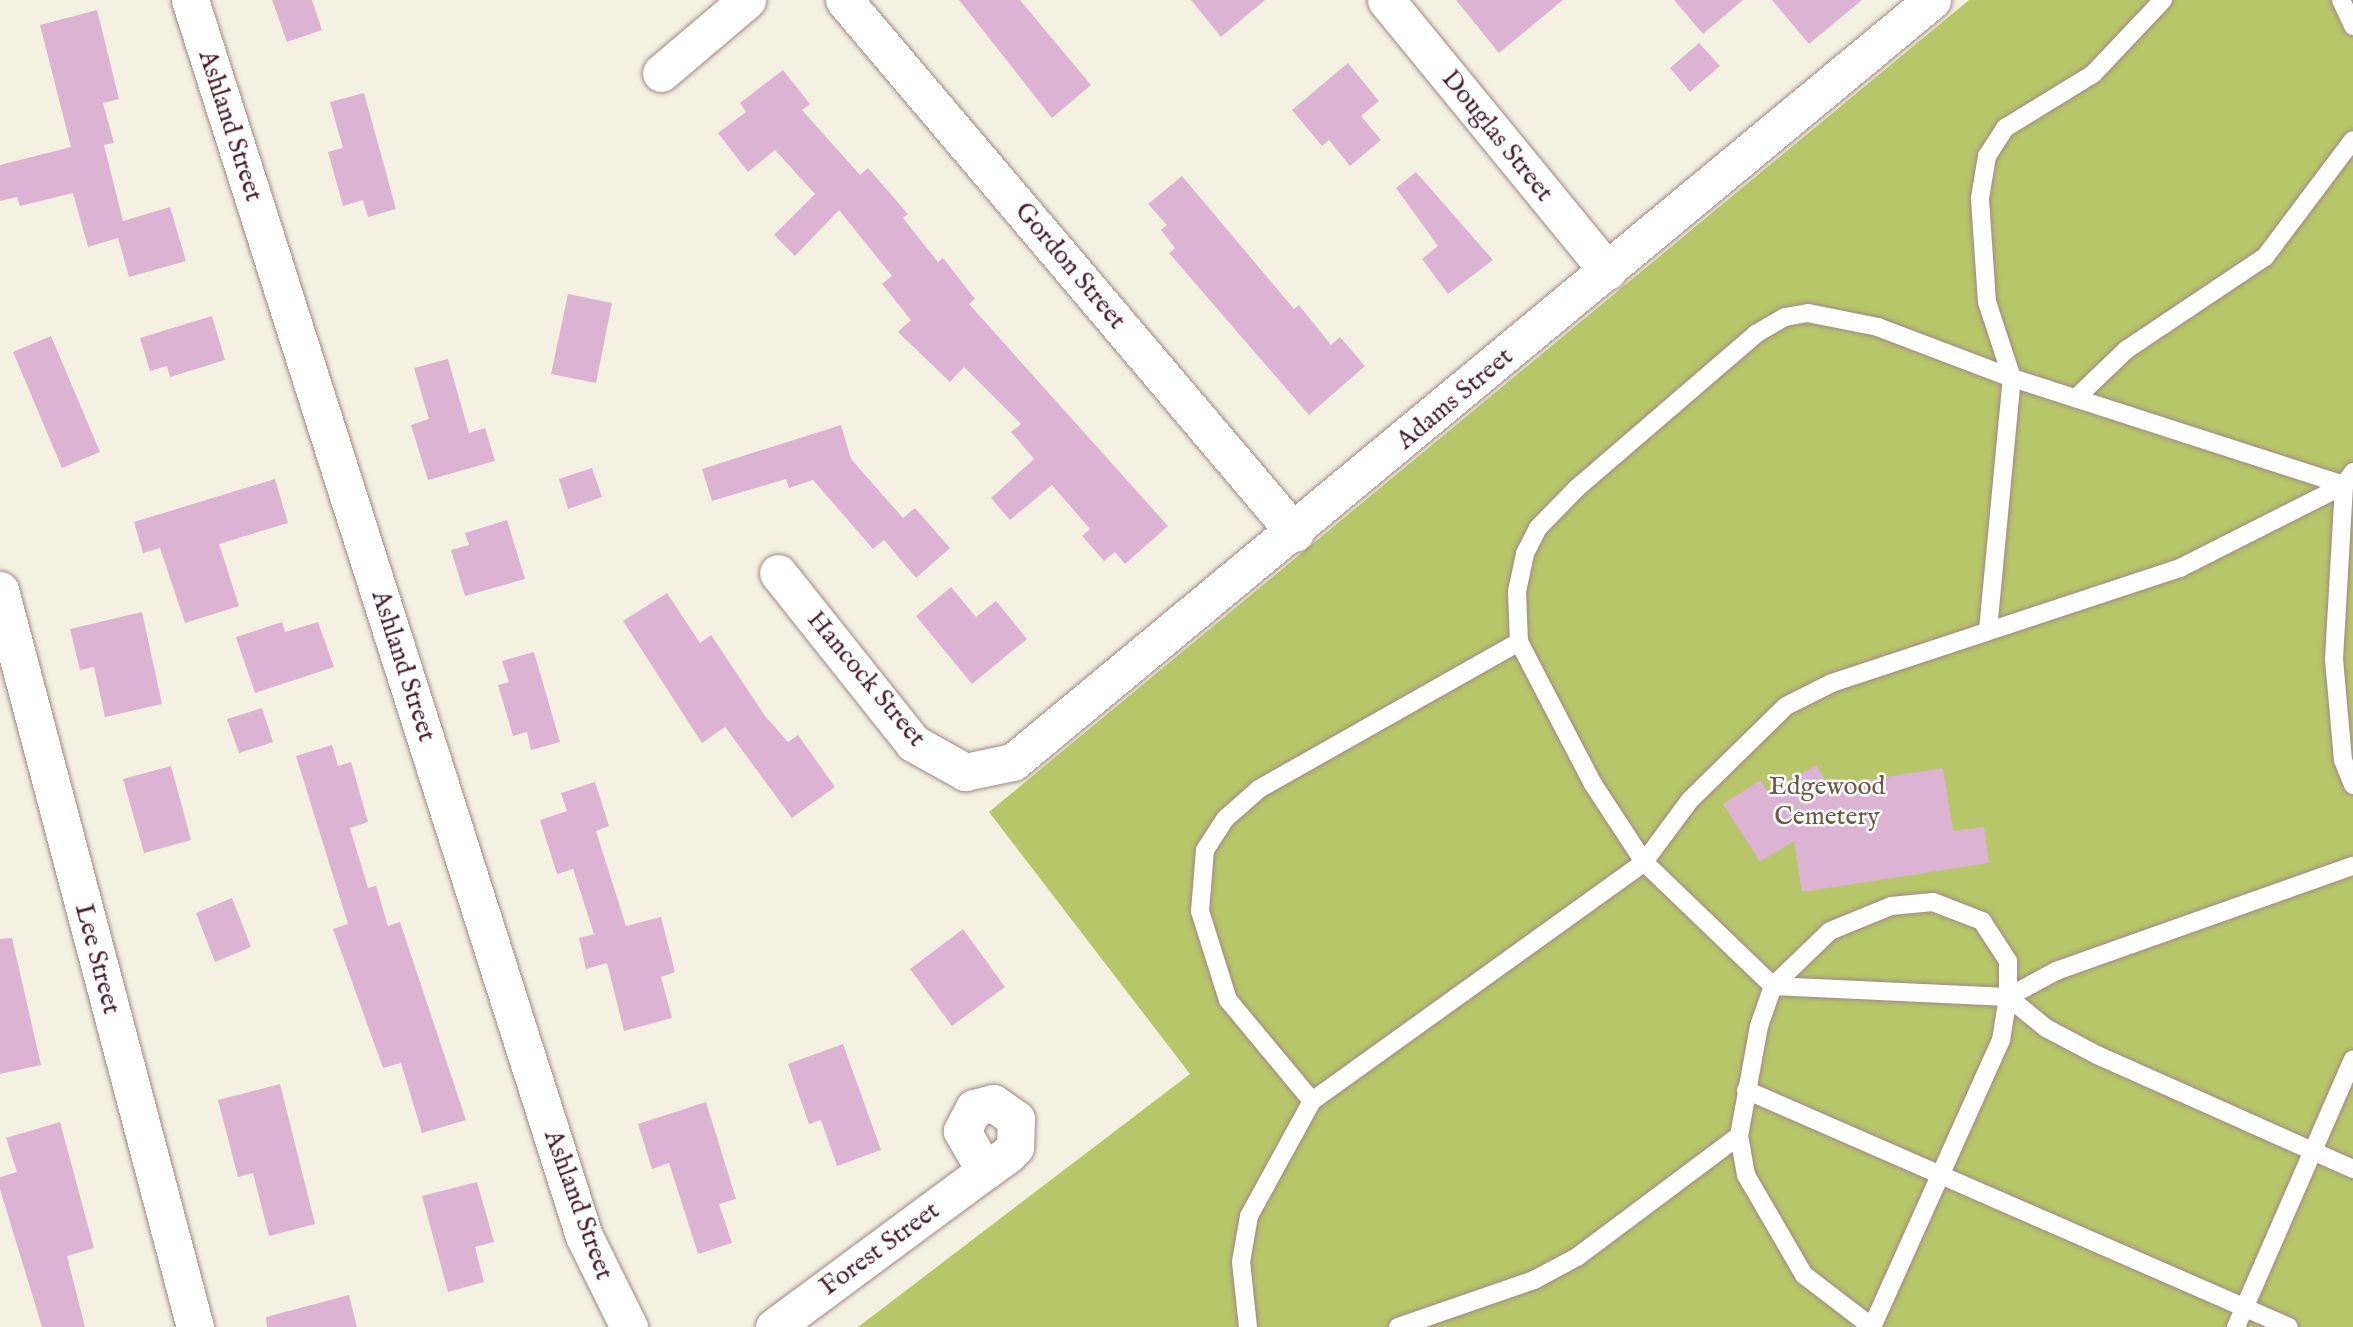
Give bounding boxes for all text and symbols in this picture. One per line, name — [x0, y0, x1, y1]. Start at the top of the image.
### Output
street label: Ashland Street — [191, 47, 269, 205]
street label: Douglas Street — [1434, 64, 1560, 208]
street label: Gordon Street — [1008, 196, 1132, 336]
street label: Adams Street — [1391, 341, 1519, 457]
street label: Ashland Street — [364, 587, 442, 745]
street label: Hancock Street — [800, 605, 932, 753]
park label: Edgewood Cemetery — [1769, 771, 1885, 832]
street label: Lee Street — [67, 900, 127, 1018]
street label: Ashland Street — [537, 1126, 619, 1284]
street label: Forest Street — [814, 1195, 946, 1303]

